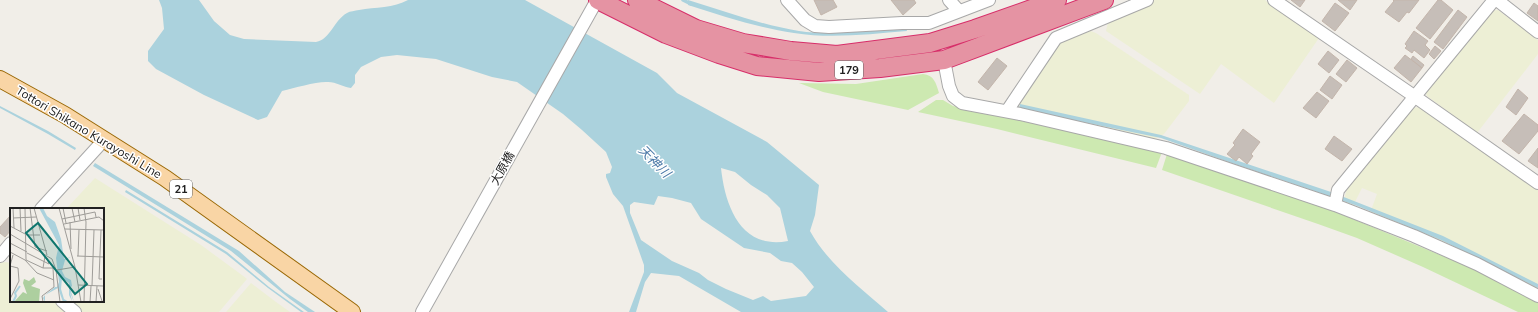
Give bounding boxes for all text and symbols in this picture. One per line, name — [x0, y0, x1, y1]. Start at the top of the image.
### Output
road number: 179 — [835, 61, 863, 79]
street label: Tottori Shikano Kurayoshi Line — [14, 83, 164, 181]
water label: 天神川 — [636, 142, 676, 182]
street label: 大原橋 — [487, 149, 517, 187]
road number: 21 — [170, 180, 192, 198]
inset map — [10, 208, 104, 302]

